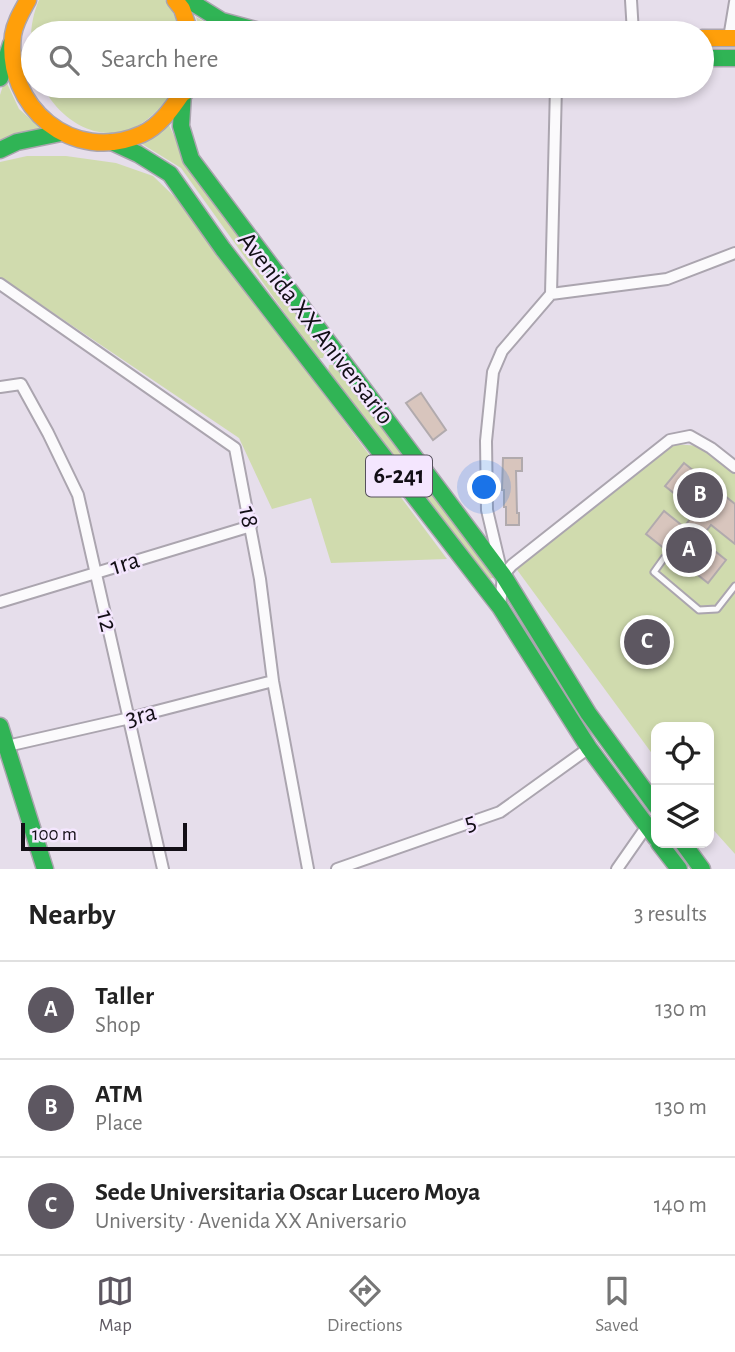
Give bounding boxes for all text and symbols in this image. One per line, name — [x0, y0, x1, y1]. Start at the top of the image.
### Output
search box — [21, 21, 714, 98]
icon: search — [45, 41, 83, 79]
text: Search here — [101, 46, 219, 72]
street label: Avenida XX Aniversario — [233, 227, 399, 429]
road number: 6-241 — [366, 456, 432, 496]
pin: B — [677, 469, 723, 521]
your location — [467, 470, 501, 504]
street label: 18 — [234, 504, 264, 530]
pin: A — [666, 524, 712, 576]
street label: 1ra — [107, 546, 143, 580]
street label: 12 — [92, 608, 122, 634]
pin: C — [624, 616, 670, 668]
street label: 3ra — [123, 699, 159, 731]
map controls — [651, 722, 714, 848]
button: locate — [651, 722, 714, 785]
button: layers — [651, 785, 714, 848]
street label: 5 — [461, 808, 479, 836]
scale bar — [21, 820, 187, 852]
text: 100 m — [32, 825, 77, 844]
text: Nearby — [28, 900, 116, 930]
text: 3 results — [634, 903, 707, 926]
text: Taller — [95, 983, 154, 1009]
text: A — [44, 998, 58, 1021]
text: 130 m — [655, 998, 707, 1021]
text: Shop — [95, 1014, 141, 1037]
text: ATM — [95, 1081, 143, 1107]
text: B — [44, 1096, 58, 1119]
text: 130 m — [655, 1096, 707, 1119]
text: Place — [95, 1112, 143, 1135]
text: Sede Universitaria Oscar Lucero Moya — [95, 1179, 480, 1205]
text: C — [45, 1194, 57, 1217]
text: 140 m — [654, 1194, 707, 1217]
text: University · Avenida XX Aniversario — [95, 1210, 407, 1233]
tab: Map — [96, 1272, 134, 1337]
tab: Directions — [327, 1272, 403, 1337]
tab: Saved — [595, 1272, 639, 1337]

